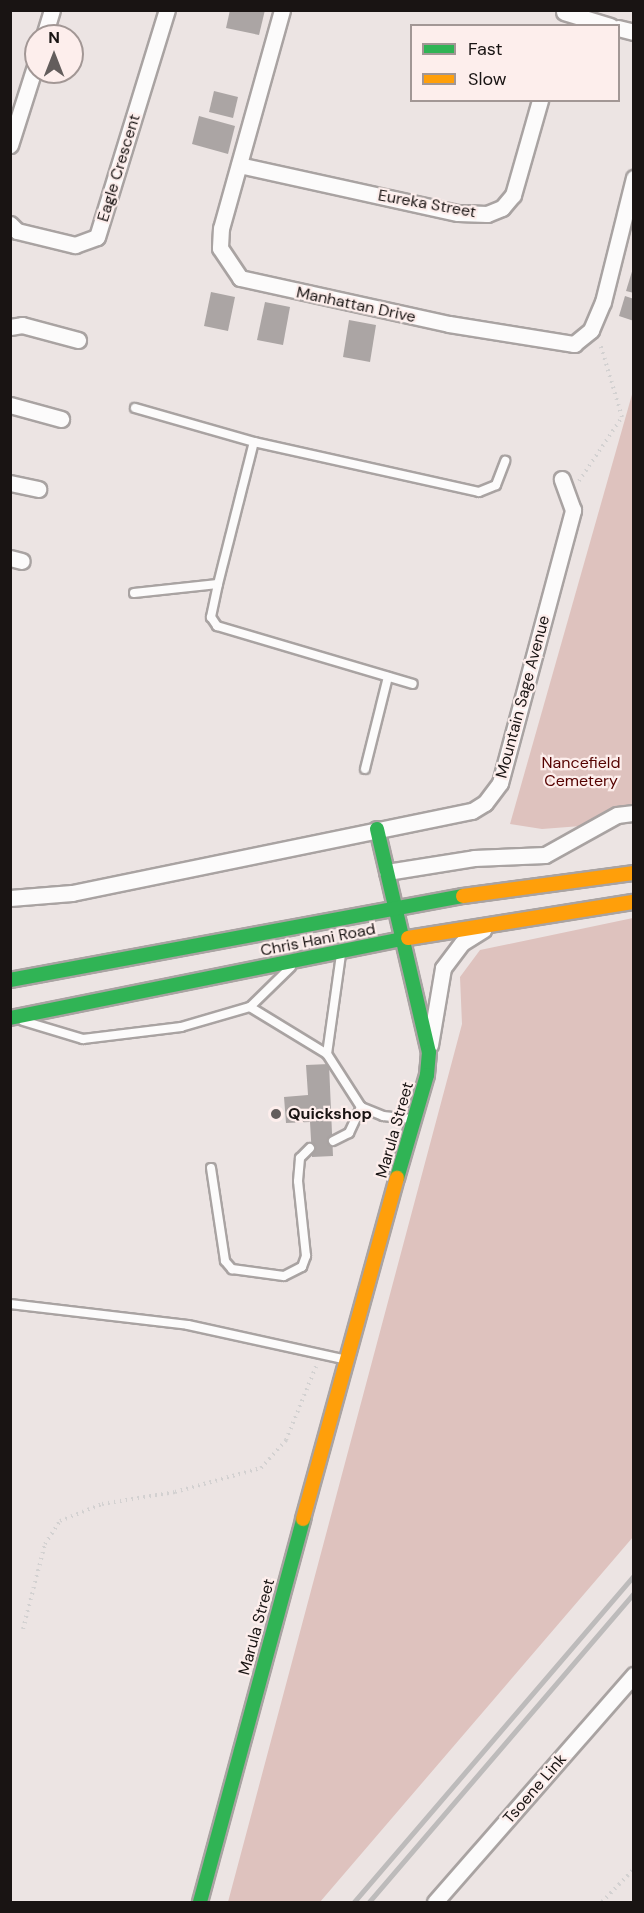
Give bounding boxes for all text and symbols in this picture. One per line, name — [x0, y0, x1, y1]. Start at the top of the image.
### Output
north arrow — [24, 24, 84, 84]
legend — [410, 24, 620, 102]
text: N — [48, 27, 60, 48]
text: Fast — [468, 37, 503, 61]
text: Slow — [468, 67, 507, 91]
street label: Eagle Crescent — [94, 112, 144, 224]
street label: Eureka Street — [376, 186, 478, 222]
street label: Manhattan Drive — [295, 283, 417, 327]
street label: Mountain Sage Avenue — [492, 613, 554, 781]
park label: Nancefield Cemetery — [542, 753, 620, 791]
street label: Chris Hani Road — [259, 919, 377, 961]
street label: Marula Street — [372, 1080, 418, 1180]
place label: Quickshop — [288, 1104, 372, 1124]
marker: Quickshop — [269, 1107, 283, 1121]
street label: Marula Street — [235, 1577, 279, 1677]
street label: Tsoene Link — [499, 1750, 571, 1828]

